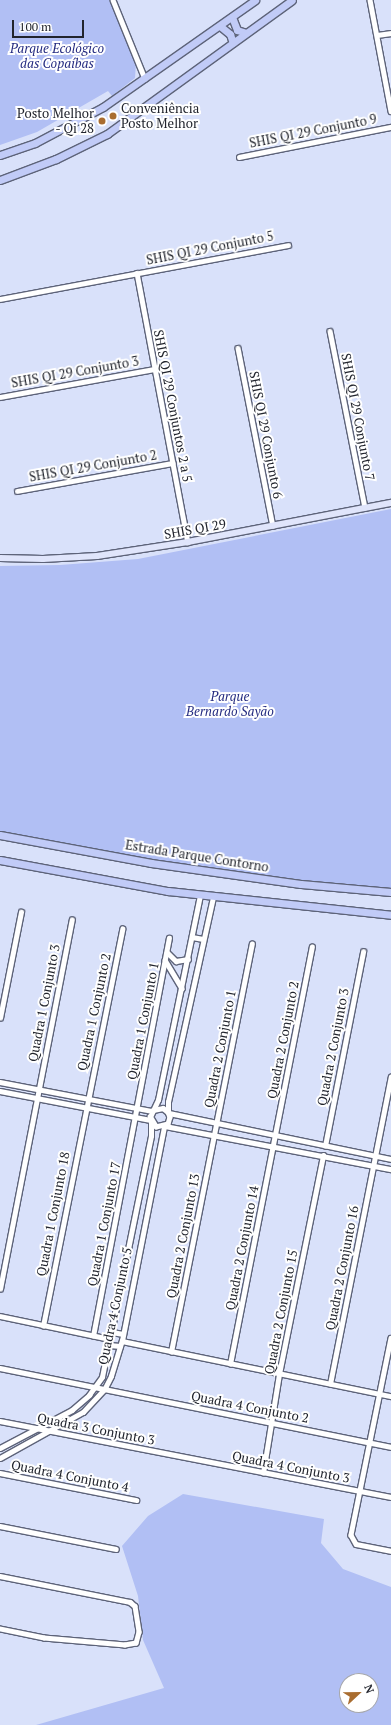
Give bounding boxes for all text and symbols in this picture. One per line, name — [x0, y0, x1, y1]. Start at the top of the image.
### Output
scale bar — [14, 12, 86, 38]
text: 100 m — [19, 19, 51, 34]
park label: Parque Ecológico das Copaíbas — [10, 41, 104, 72]
place label: Conveniência Posto Melhor — [121, 101, 199, 132]
place label: Posto Melhor - Qi 28 — [17, 106, 94, 137]
marker: Conveniência Posto Melhor — [108, 111, 118, 121]
street label: SHIS QI 29 Conjunto 9 — [248, 111, 378, 151]
marker: Posto Melhor - Qi 28 — [97, 116, 107, 126]
street label: SHIS QI 29 Conjunto 5 — [145, 228, 275, 268]
street label: SHIS QI 29 Conjuntos 2 a 5 — [151, 328, 195, 484]
street label: SHIS QI 29 Conjunto 7 — [338, 352, 378, 482]
street label: SHIS QI 29 Conjunto 3 — [10, 353, 140, 391]
street label: SHIS QI 29 Conjunto 6 — [246, 370, 286, 500]
street label: SHIS QI 29 Conjunto 2 — [28, 447, 158, 485]
street label: SHIS QI 29 — [163, 516, 227, 542]
park label: Parque Bernardo Sayão — [186, 689, 274, 720]
street label: Estrada Parque Contorno — [124, 837, 270, 875]
street label: Quadra 1 Conjunto 3 — [25, 943, 63, 1063]
street label: Quadra 1 Conjunto 2 — [74, 952, 114, 1072]
street label: Quadra 1 Conjunto 1 — [124, 961, 162, 1081]
street label: Quadra 2 Conjunto 2 — [264, 980, 302, 1100]
street label: Quadra 2 Conjunto 3 — [314, 987, 352, 1107]
street label: Quadra 2 Conjunto 1 — [201, 989, 239, 1109]
street label: Quadra 1 Conjunto 18 — [33, 1150, 73, 1278]
street label: Quadra 1 Conjunto 17 — [84, 1160, 124, 1288]
street label: Quadra 2 Conjunto 13 — [163, 1172, 203, 1300]
street label: Quadra 2 Conjunto 14 — [222, 1184, 262, 1312]
street label: Quadra 2 Conjunto 16 — [322, 1204, 362, 1332]
street label: Quadra 4 Conjunto 5 — [95, 1246, 135, 1366]
street label: Quadra 2 Conjunto 15 — [261, 1248, 301, 1376]
street label: Quadra 4 Conjunto 2 — [190, 1388, 310, 1426]
street label: Quadra 3 Conjunto 3 — [36, 1410, 156, 1448]
street label: Quadra 4 Conjunto 3 — [231, 1448, 351, 1486]
street label: Quadra 4 Conjunto 4 — [10, 1457, 130, 1495]
north arrow — [339, 1673, 379, 1713]
text: N — [361, 1682, 377, 1695]

